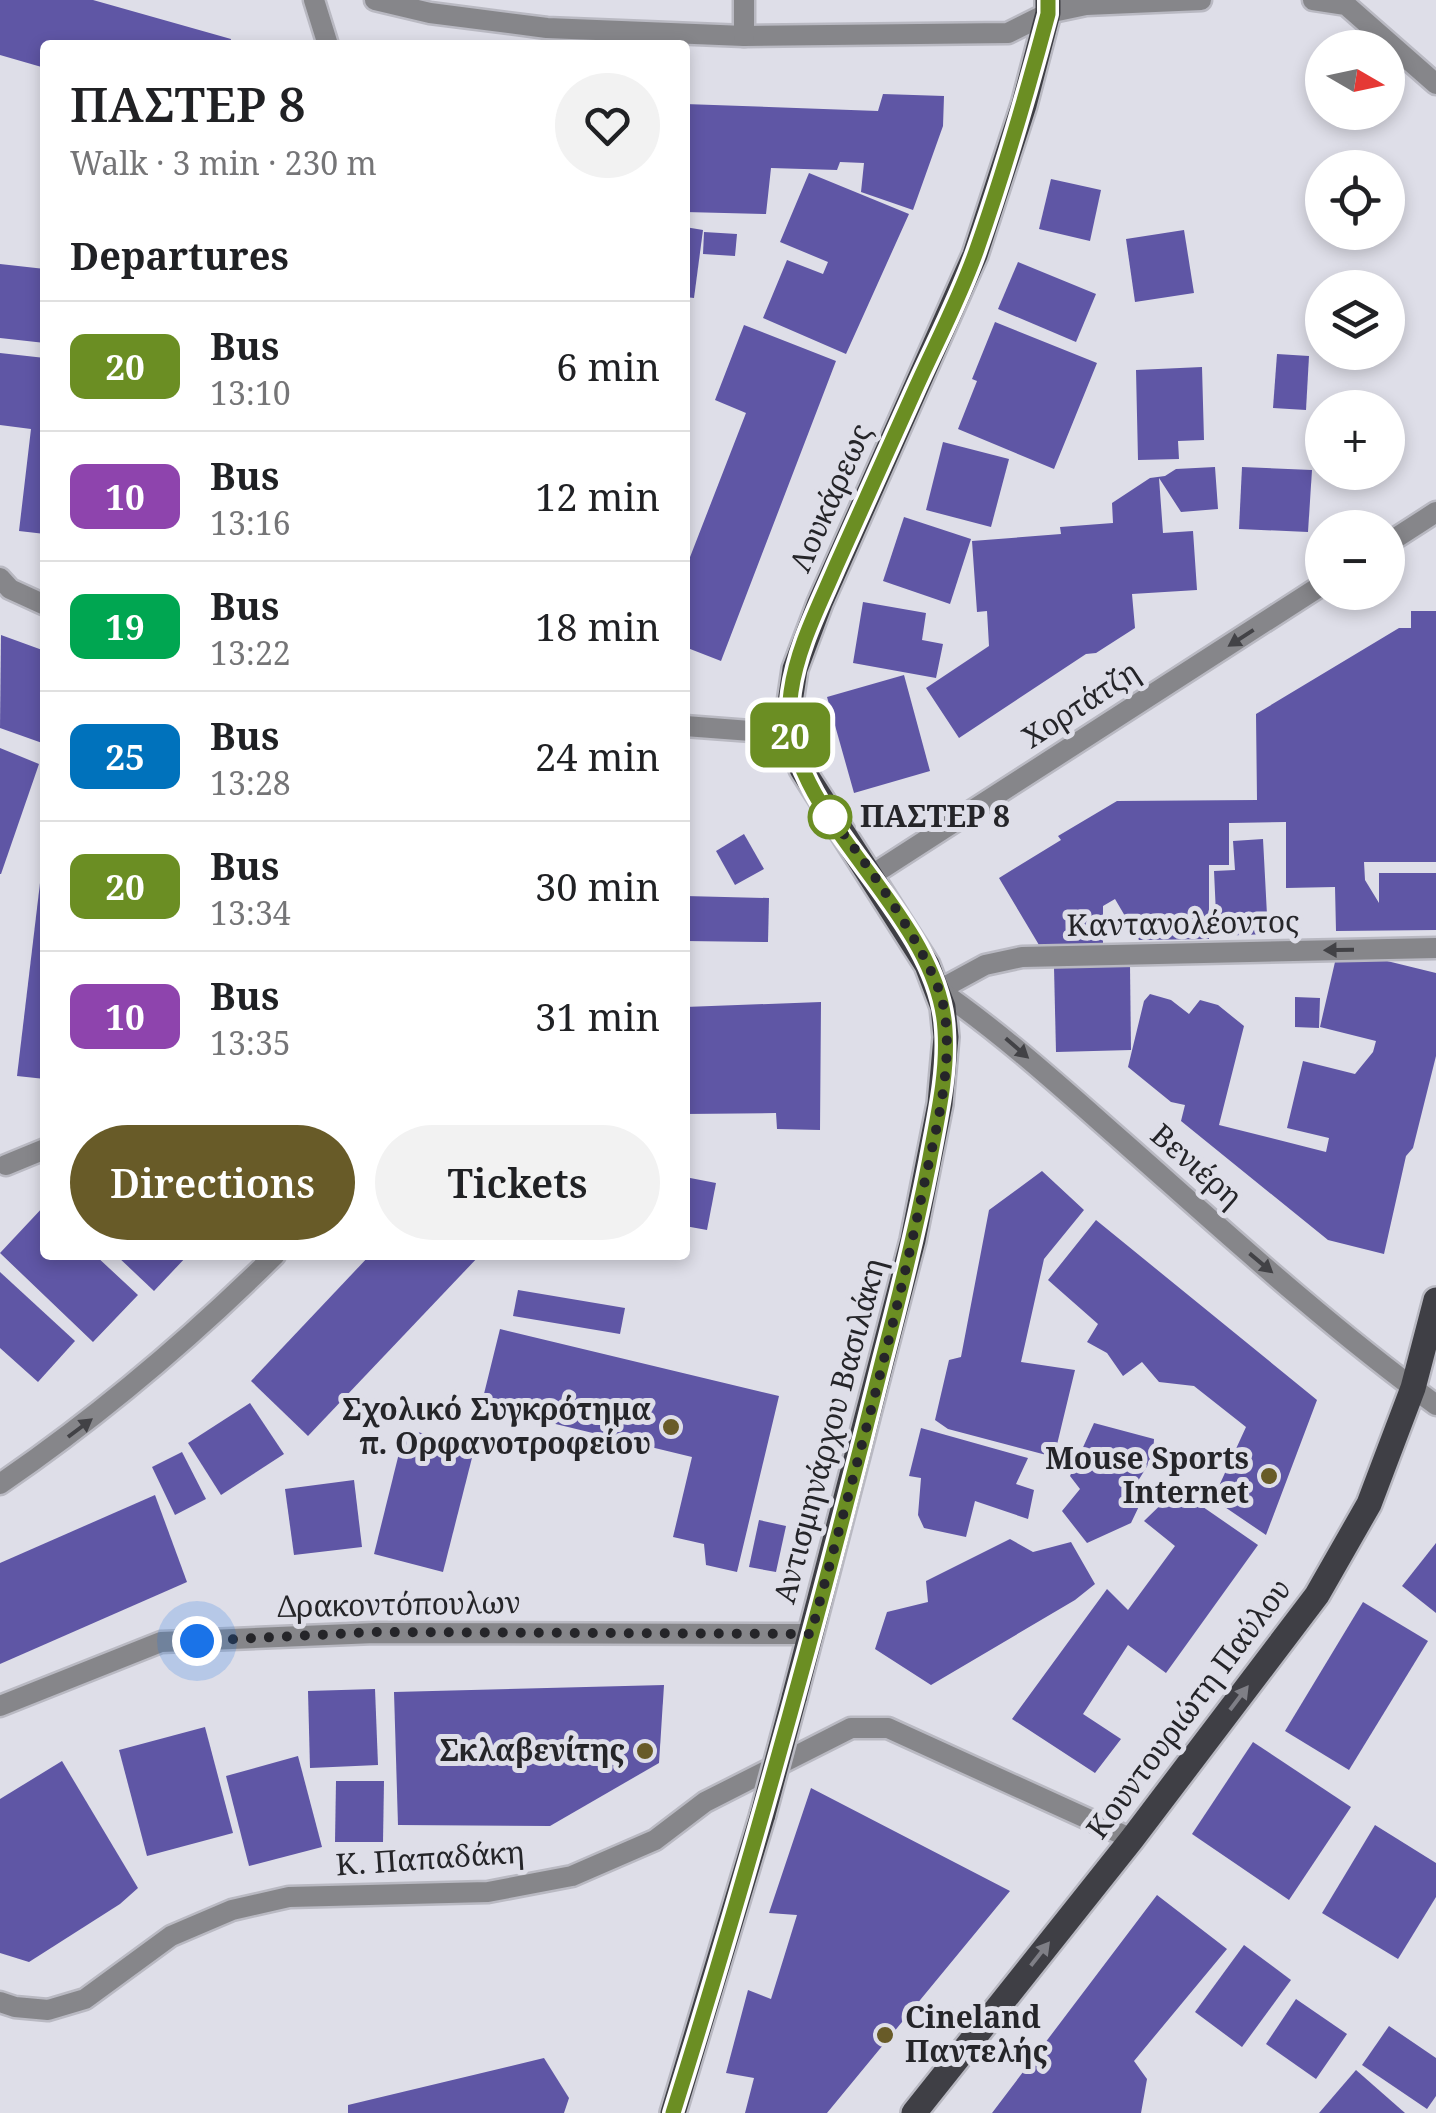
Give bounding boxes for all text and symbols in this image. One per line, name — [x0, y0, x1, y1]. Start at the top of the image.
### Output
north arrow — [1305, 30, 1405, 130]
map controls — [1305, 30, 1405, 610]
text: ΠΑΣΤΕΡ 8 — [70, 71, 306, 136]
button: heart — [555, 73, 660, 178]
text: Walk · 3 min · 230 m — [70, 141, 377, 184]
button: locate — [1305, 150, 1405, 250]
text: Departures — [70, 229, 289, 281]
button: layers — [1305, 270, 1405, 370]
text: Bus — [210, 319, 279, 371]
text: 6 min — [556, 340, 660, 392]
text: 20 — [105, 343, 145, 390]
text: 13:10 — [210, 371, 291, 414]
button: + — [1305, 390, 1405, 490]
street label: Λουκάρεως — [779, 417, 881, 578]
text: Bus — [210, 449, 279, 501]
text: 12 min — [535, 470, 660, 522]
text: 10 — [105, 473, 145, 520]
text: 13:16 — [210, 501, 291, 544]
button: − — [1305, 510, 1405, 610]
text: Bus — [210, 579, 279, 631]
text: 18 min — [535, 600, 660, 652]
text: 19 — [105, 603, 145, 650]
one-way arrow — [1227, 628, 1254, 646]
text: 13:22 — [210, 631, 291, 674]
street label: Χορτάτζη — [1014, 651, 1147, 757]
line badge: 20 — [745, 702, 835, 768]
text: Bus — [210, 709, 279, 761]
text: 20 — [770, 712, 810, 759]
text: 24 min — [535, 730, 660, 782]
text: 25 — [105, 733, 145, 780]
text: 13:28 — [210, 761, 291, 804]
place label: ΠΑΣΤΕΡ 8 — [860, 795, 1010, 836]
marker: ΠΑΣΤΕΡ 8 — [809, 796, 851, 838]
text: Bus — [210, 839, 279, 891]
text: 30 min — [535, 860, 660, 912]
text: 20 — [105, 863, 145, 910]
text: 13:34 — [210, 891, 291, 934]
street label: Καντανολέοντος — [1066, 900, 1300, 945]
one-way arrow — [1322, 942, 1354, 958]
text: Bus — [210, 969, 279, 1021]
text: 31 min — [535, 990, 660, 1042]
text: 10 — [105, 993, 145, 1040]
text: 13:35 — [210, 1021, 291, 1064]
one-way arrow — [1004, 1037, 1029, 1059]
street label: Βενιέρη — [1143, 1114, 1251, 1216]
button: Directions — [70, 1125, 355, 1240]
button: Tickets — [375, 1125, 660, 1240]
one-way arrow — [1248, 1252, 1273, 1273]
street label: Αντισμηνάρχου Βασιλάκη — [763, 1254, 894, 1607]
place label: Σχολικό Συγκρότημα π. Ορφανοτροφείου — [342, 1388, 651, 1463]
marker: Σχολικό Συγκρότημα π. Ορφανοτροφείου — [660, 1416, 682, 1438]
one-way arrow — [67, 1419, 93, 1439]
place label: Mouse Sports Internet — [1045, 1437, 1249, 1512]
marker: Mouse Sports Internet — [1258, 1465, 1280, 1487]
street label: Κουντουριώτη Παύλου — [1076, 1569, 1299, 1847]
street label: Δρακοντόπουλων — [277, 1581, 521, 1626]
your location — [172, 1616, 222, 1666]
one-way arrow — [1229, 1685, 1250, 1711]
place label: Σκλαβενίτης — [439, 1729, 625, 1770]
marker: Σκλαβενίτης — [634, 1740, 656, 1762]
street label: Κ. Παπαδάκη — [334, 1830, 526, 1885]
one-way arrow — [1029, 1942, 1050, 1967]
place label: Cineland Παντελής — [905, 1996, 1048, 2071]
marker: Cineland Παντελής — [874, 2024, 896, 2046]

